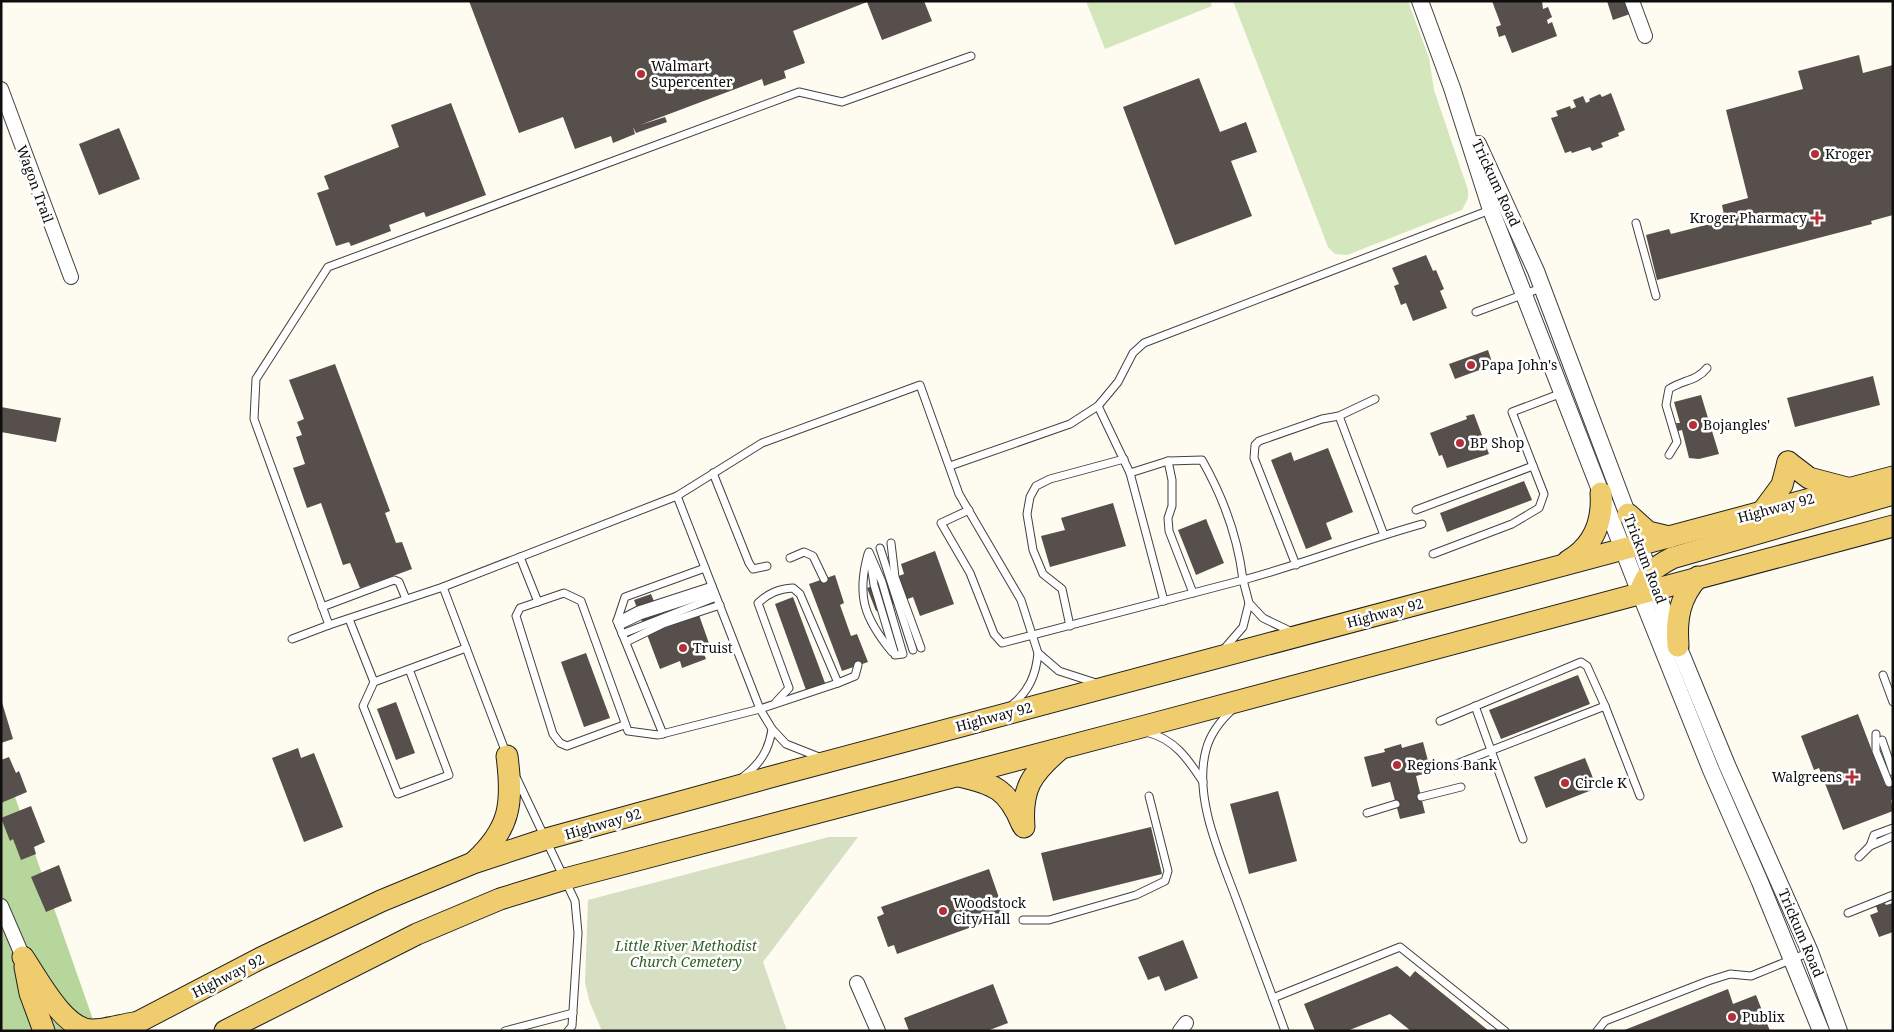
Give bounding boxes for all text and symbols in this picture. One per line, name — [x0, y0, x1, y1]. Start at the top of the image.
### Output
place label: Walmart Supercenter — [651, 56, 733, 91]
marker: Walmart Supercenter — [635, 68, 647, 80]
street label: Trickum Road — [1468, 136, 1525, 230]
street label: Wagon Trail — [13, 142, 59, 226]
place label: Kroger — [1825, 144, 1871, 163]
marker: Kroger — [1809, 148, 1821, 160]
place label: Kroger Pharmacy — [1690, 208, 1807, 227]
marker: Kroger Pharmacy — [1811, 212, 1823, 224]
place label: Papa John's — [1481, 355, 1557, 374]
marker: Papa John's — [1465, 359, 1477, 371]
place label: Bojangles' — [1703, 415, 1770, 434]
marker: Bojangles' — [1687, 419, 1699, 431]
place label: BP Shop — [1470, 433, 1524, 452]
marker: BP Shop — [1454, 437, 1466, 449]
street label: Highway 92 — [1735, 488, 1816, 527]
street label: Trickum Road — [1620, 511, 1671, 607]
street label: Highway 92 — [1344, 593, 1425, 632]
place label: Truist — [693, 638, 733, 657]
marker: Truist — [677, 642, 689, 654]
street label: Highway 92 — [953, 697, 1034, 736]
place label: Regions Bank — [1407, 755, 1498, 774]
marker: Regions Bank — [1391, 759, 1403, 771]
place label: Walgreens — [1772, 767, 1842, 786]
marker: Walgreens — [1846, 771, 1858, 783]
place label: Circle K — [1575, 773, 1627, 792]
marker: Circle K — [1559, 777, 1571, 789]
street label: Highway 92 — [562, 804, 643, 844]
street label: Trickum Road — [1774, 886, 1829, 980]
place label: Woodstock City Hall — [953, 893, 1027, 928]
marker: Woodstock City Hall — [937, 905, 949, 917]
park label: Little River Methodist Church Cemetery — [614, 936, 758, 971]
street label: Highway 92 — [188, 949, 267, 1002]
place label: Publix — [1742, 1007, 1786, 1026]
marker: Publix — [1726, 1011, 1738, 1023]

